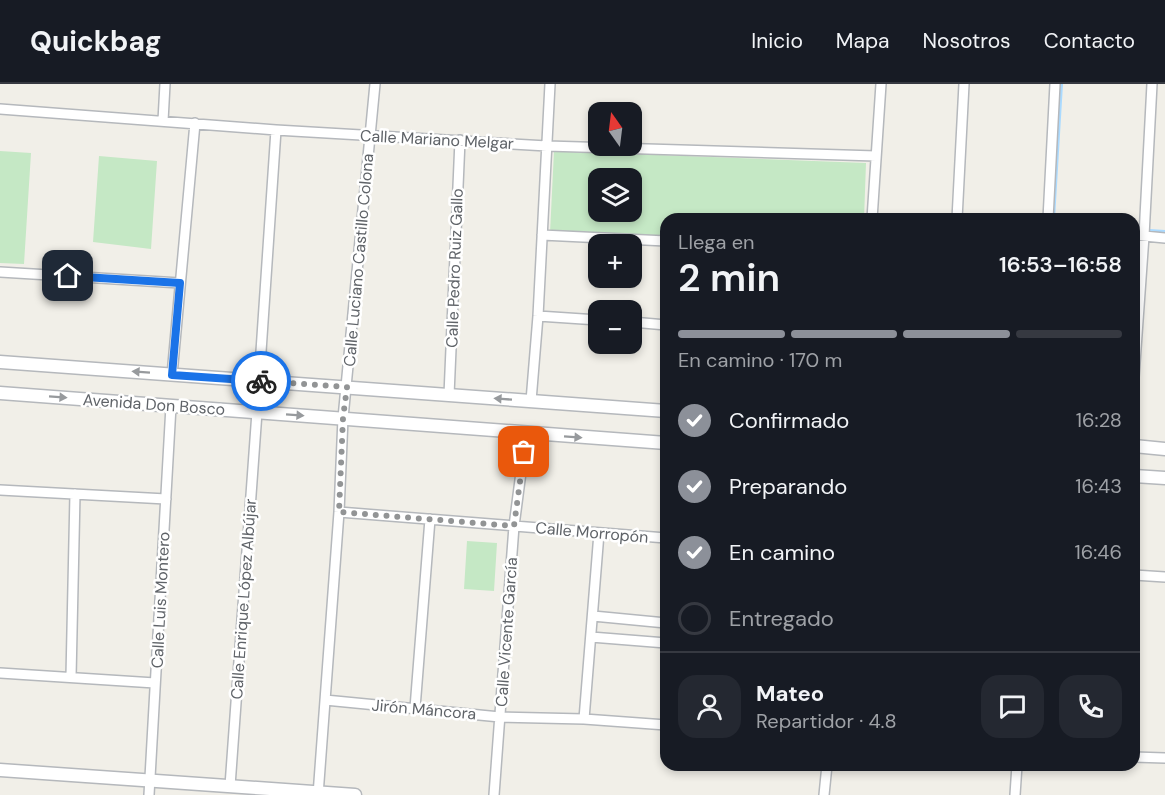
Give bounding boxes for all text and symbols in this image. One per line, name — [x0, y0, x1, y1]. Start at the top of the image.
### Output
text: Quickbag — [30, 23, 162, 60]
text: Inicio — [751, 27, 803, 55]
text: Mapa — [836, 27, 890, 55]
text: Nosotros — [923, 27, 1011, 55]
text: Contacto — [1044, 27, 1135, 55]
north arrow — [588, 102, 642, 156]
map controls — [588, 102, 642, 354]
street label: Calle Mariano Melgar — [360, 125, 514, 154]
street label: Calle Luciano Castillo Colona — [339, 153, 378, 367]
button: layers — [588, 168, 642, 222]
street label: Calle Pedro Ruiz Gallo — [441, 188, 468, 348]
text: Llega en — [678, 229, 755, 255]
button: + — [588, 234, 642, 288]
pin — [42, 250, 93, 301]
text: 16:53–16:58 — [999, 250, 1122, 279]
text: 2 min — [678, 252, 780, 303]
icon: home — [51, 259, 84, 292]
button: − — [588, 300, 642, 354]
text: En camino · 170 m — [678, 347, 842, 373]
courier — [231, 351, 291, 411]
icon: bike — [245, 365, 278, 398]
one-way arrow — [131, 368, 150, 377]
street label: Avenida Don Bosco — [82, 389, 226, 420]
one-way arrow — [49, 393, 68, 402]
one-way arrow — [493, 394, 512, 404]
icon: check — [678, 404, 711, 437]
text: Confirmado — [729, 406, 849, 435]
text: 16:28 — [1076, 407, 1122, 433]
one-way arrow — [285, 410, 304, 420]
pin — [498, 426, 549, 477]
one-way arrow — [563, 432, 582, 442]
icon: bag — [507, 435, 540, 468]
icon: check — [678, 470, 711, 503]
text: Preparando — [729, 472, 847, 501]
text: 16:43 — [1075, 473, 1122, 499]
street label: Calle Enrique López Albújar — [226, 498, 261, 700]
street label: Calle Morropón — [535, 517, 649, 548]
street label: Calle Luis Montero — [146, 531, 175, 669]
icon: check — [678, 536, 711, 569]
text: En camino — [729, 538, 835, 567]
text: 16:46 — [1074, 539, 1122, 565]
street label: Calle Vicente García — [491, 557, 522, 708]
text: Entregado — [729, 604, 834, 633]
button: person — [678, 675, 741, 738]
button: chat — [981, 675, 1044, 738]
button: phone — [1059, 675, 1122, 738]
text: Mateo — [756, 679, 824, 708]
street label: Jirón Máncora — [371, 694, 477, 725]
text: Repartidor · 4.8 — [756, 708, 897, 734]

